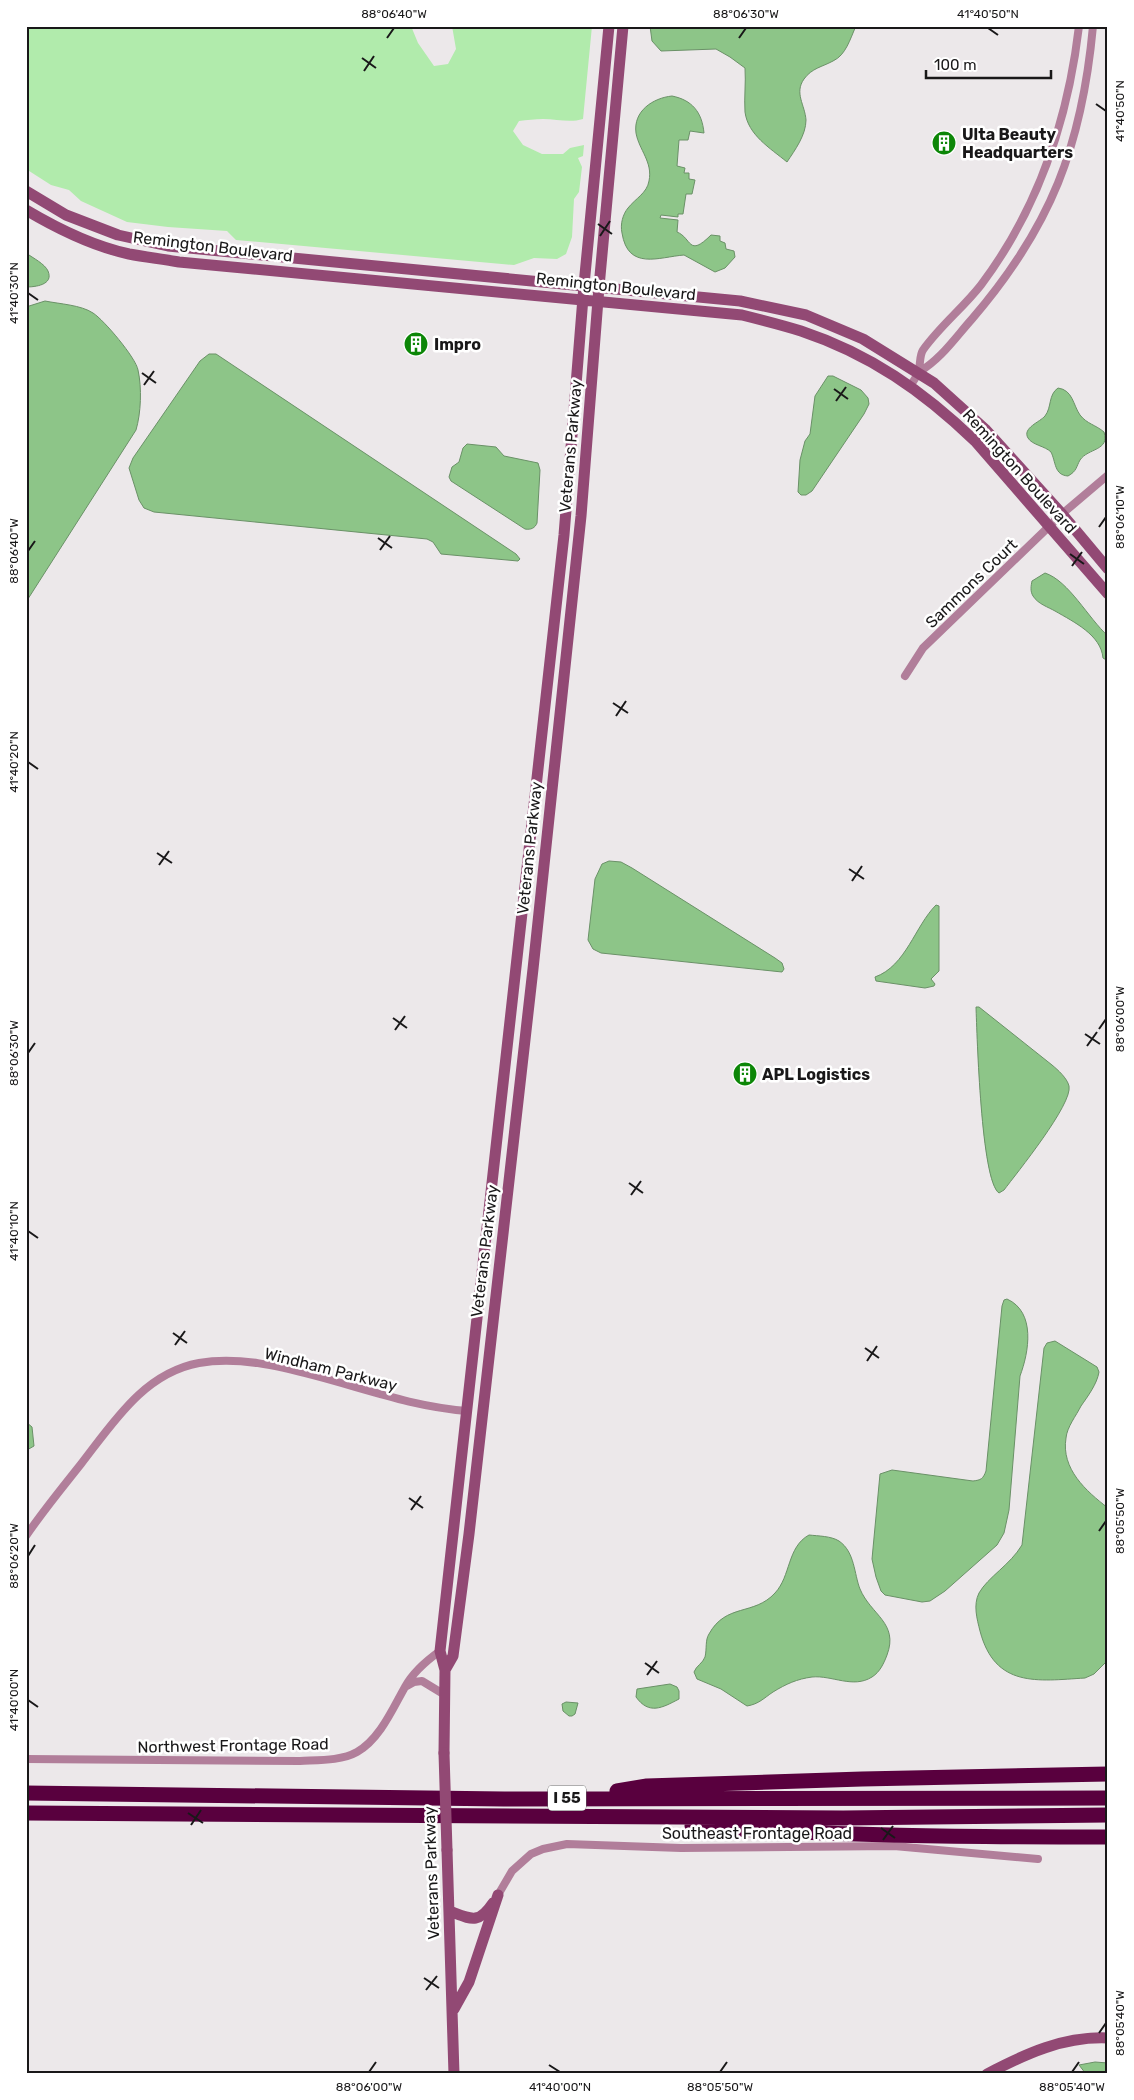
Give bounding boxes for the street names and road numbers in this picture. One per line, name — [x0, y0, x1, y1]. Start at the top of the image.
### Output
street label: Remington Boulevard — [132, 227, 294, 266]
street label: Remington Boulevard — [535, 269, 697, 304]
street label: Veterans Parkway — [555, 378, 586, 513]
street label: Remington Boulevard — [959, 405, 1080, 537]
street label: Sammons Court — [922, 535, 1021, 632]
street label: Veterans Parkway — [513, 780, 546, 916]
street label: Veterans Parkway — [467, 1183, 502, 1319]
street label: Windham Parkway — [263, 1344, 399, 1395]
street label: Northwest Frontage Road — [137, 1734, 329, 1757]
road number: I 55 — [548, 1786, 586, 1810]
street label: Veterans Parkway — [420, 1806, 443, 1940]
street label: Southeast Frontage Road — [662, 1824, 852, 1843]

